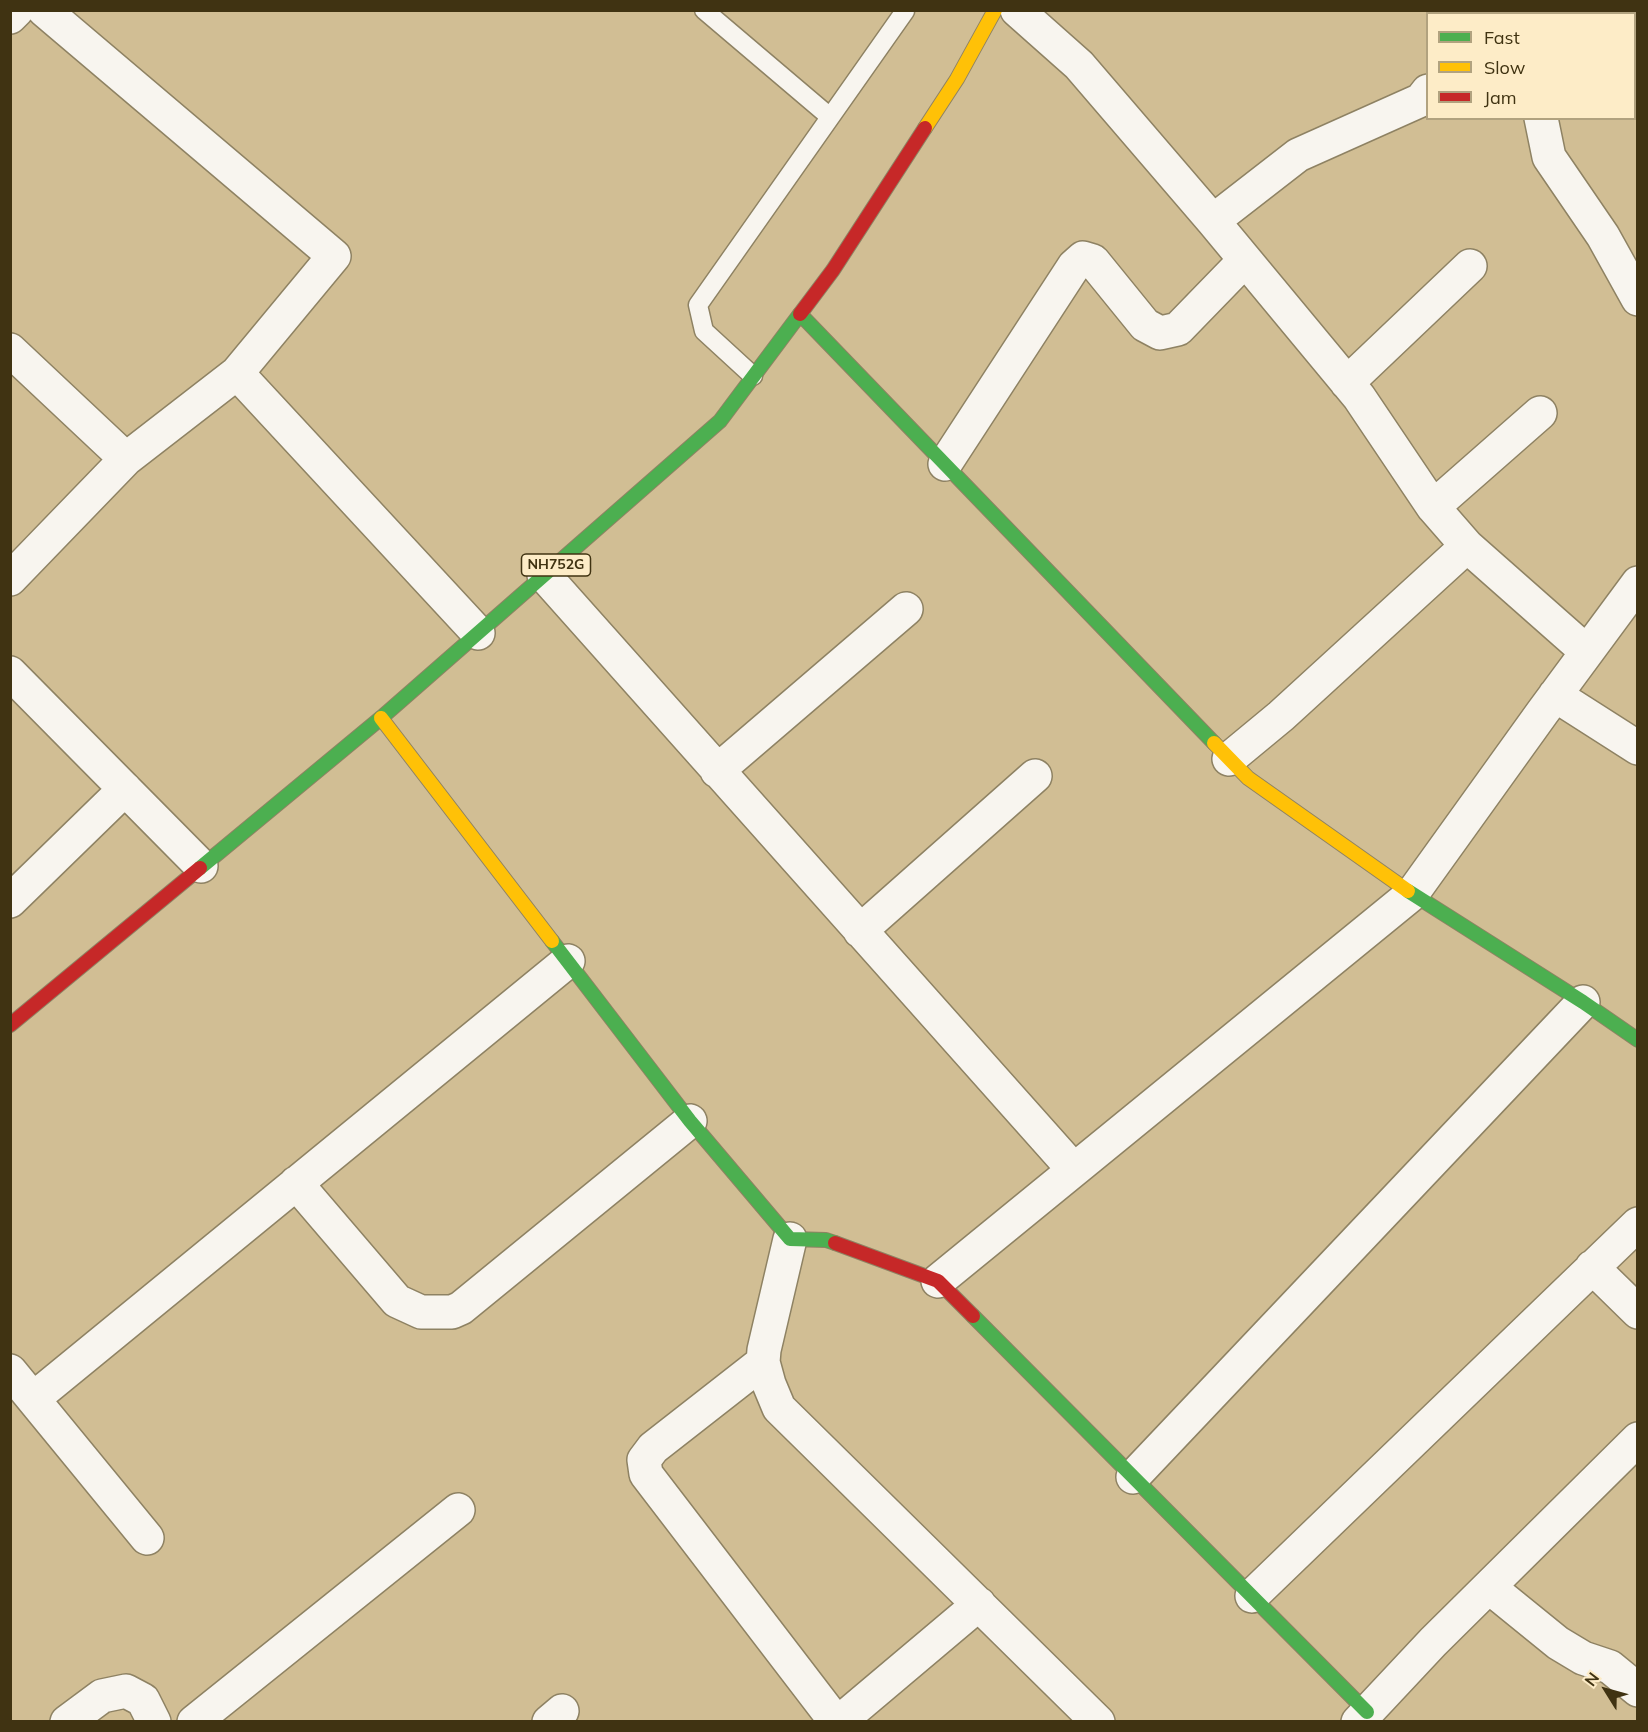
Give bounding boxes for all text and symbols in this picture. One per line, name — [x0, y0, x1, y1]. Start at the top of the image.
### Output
legend — [1426, 12, 1636, 120]
text: Fast — [1484, 26, 1520, 49]
text: Slow — [1484, 56, 1525, 79]
text: Jam — [1484, 86, 1517, 109]
road number: NH752G — [522, 554, 590, 576]
north arrow — [1576, 1660, 1636, 1720]
text: N — [1580, 1668, 1603, 1690]

